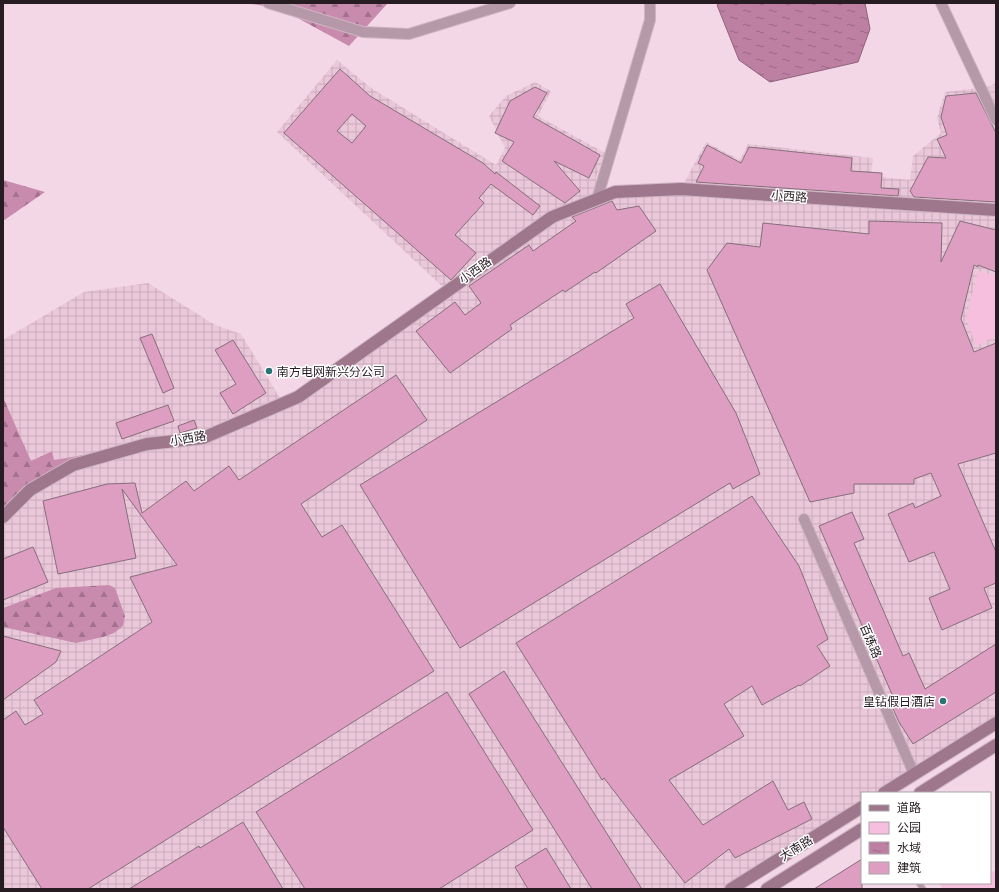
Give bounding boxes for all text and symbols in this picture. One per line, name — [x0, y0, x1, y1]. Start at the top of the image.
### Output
street label: 小西路 — [771, 187, 807, 205]
street label: 小西路 — [456, 254, 494, 286]
place label: 南方电网新兴分公司 — [277, 364, 385, 379]
marker: 南方电网新兴分公司 — [264, 366, 274, 376]
street label: 小西路 — [169, 427, 207, 449]
street label: 百炼路 — [857, 621, 885, 661]
place label: 皇钻假日酒店 — [863, 694, 935, 709]
marker: 皇钻假日酒店 — [938, 696, 948, 706]
legend — [861, 792, 991, 884]
text: 道路 — [897, 800, 921, 815]
text: 公园 — [897, 820, 921, 835]
street label: 大南路 — [777, 832, 815, 864]
text: 水域 — [897, 840, 921, 855]
text: 建筑 — [897, 860, 921, 875]

